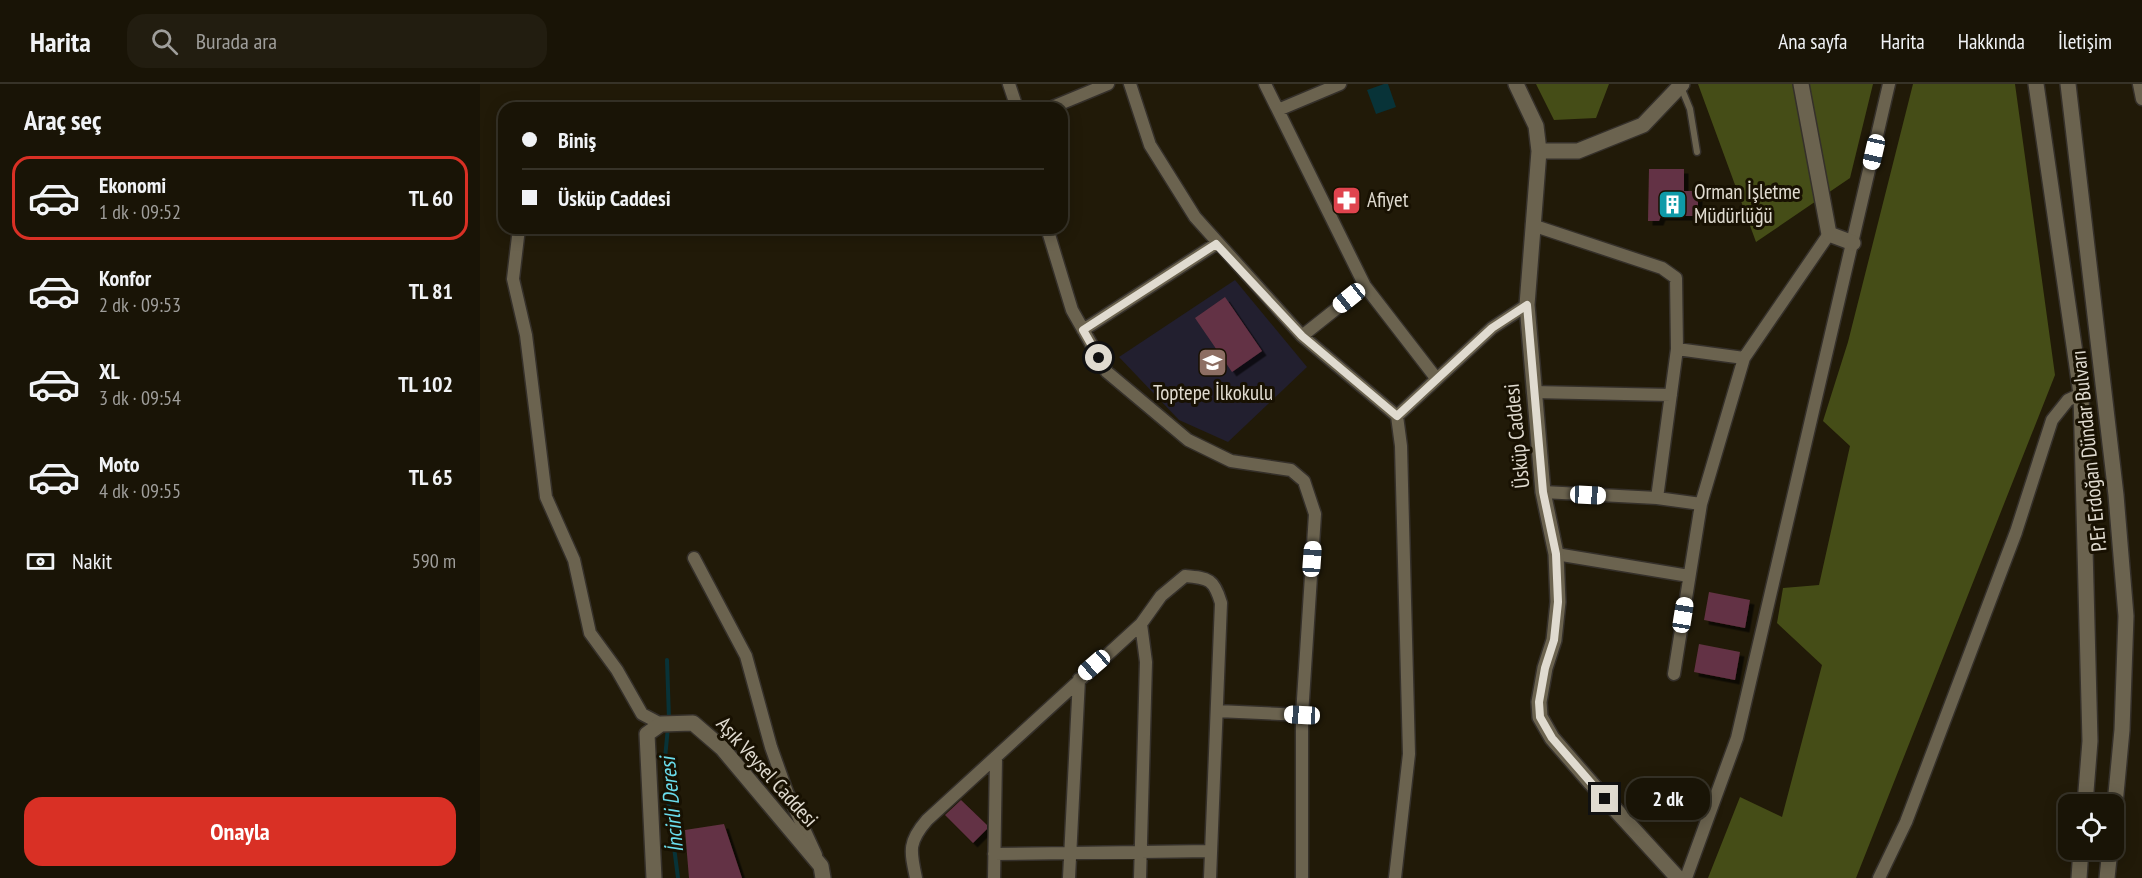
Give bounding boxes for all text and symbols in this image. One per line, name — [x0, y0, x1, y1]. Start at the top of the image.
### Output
search box — [127, 14, 547, 68]
text: Harita — [30, 23, 91, 60]
icon: search — [148, 25, 181, 58]
text: Burada ara — [196, 27, 277, 55]
text: Ana sayfa — [1778, 28, 1847, 55]
text: Harita — [1880, 28, 1925, 55]
text: Hakkında — [1958, 28, 2025, 55]
text: İletişim — [2058, 28, 2112, 55]
text: Araç seç — [24, 103, 102, 137]
text: Biniş — [558, 126, 596, 154]
car — [1861, 132, 1887, 172]
icon: car — [27, 171, 81, 225]
text: Ekonomi — [99, 171, 166, 199]
place label: Orman İşletme Müdürlüğü — [1694, 178, 1801, 229]
text: TL 60 — [409, 184, 453, 212]
text: Üsküp Caddesi — [558, 184, 671, 212]
pharmacy icon: Afiyet — [1330, 184, 1362, 216]
place label: Afiyet — [1367, 186, 1409, 213]
building icon: Orman İşletme Müdürlüğü — [1657, 188, 1689, 220]
text: 1 dk · 09:52 — [99, 199, 181, 225]
icon: car — [27, 264, 81, 318]
text: Konfor — [99, 264, 151, 292]
text: TL 81 — [409, 277, 453, 305]
car — [1329, 280, 1369, 316]
text: 2 dk · 09:53 — [99, 292, 181, 318]
route start — [1085, 344, 1112, 371]
school or university icon: Toptepe İlkokulu — [1197, 346, 1229, 378]
street label: P.Er Erdoğan Dündar Bulvarı — [2065, 349, 2112, 553]
icon: car — [27, 357, 81, 411]
text: XL — [99, 357, 120, 385]
text: TL 102 — [398, 370, 453, 398]
place label: Toptepe İlkokulu — [1153, 379, 1273, 406]
street label: Üsküp Caddesi — [1498, 382, 1535, 490]
text: 3 dk · 09:54 — [99, 385, 181, 411]
icon: car — [27, 450, 81, 504]
text: Moto — [99, 450, 140, 478]
text: TL 65 — [409, 463, 453, 491]
text: 4 dk · 09:55 — [99, 478, 181, 504]
car — [1570, 485, 1606, 505]
car — [1302, 540, 1322, 578]
icon: cash — [24, 545, 57, 578]
text: Nakit — [72, 547, 112, 575]
text: 590 m — [412, 548, 456, 574]
car — [1671, 596, 1695, 634]
car — [1075, 646, 1113, 684]
car — [1284, 705, 1320, 725]
street label: Aşık Veysel Caddesi — [711, 711, 824, 833]
water label: İncirli Deresi — [653, 753, 689, 854]
callout: 2 dk — [1626, 778, 1710, 820]
route end — [1591, 785, 1618, 812]
text: 2 dk — [1653, 786, 1683, 812]
map controls — [2058, 794, 2124, 860]
button: locate — [2058, 794, 2124, 860]
button: Onayla — [24, 797, 456, 866]

